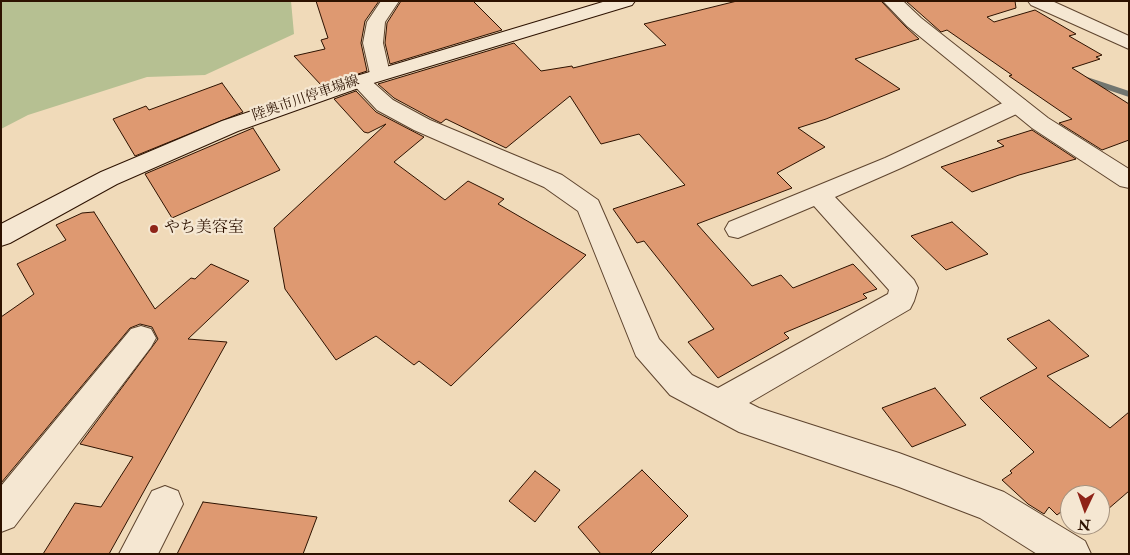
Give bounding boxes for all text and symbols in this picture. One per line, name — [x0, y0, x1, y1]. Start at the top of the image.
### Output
street label: 陸奥市川停車場線 — [250, 73, 362, 125]
place label: やち美容室 — [164, 219, 244, 239]
marker: やち美容室 — [148, 223, 160, 235]
north arrow — [1060, 485, 1110, 535]
text: N — [1078, 516, 1091, 533]

